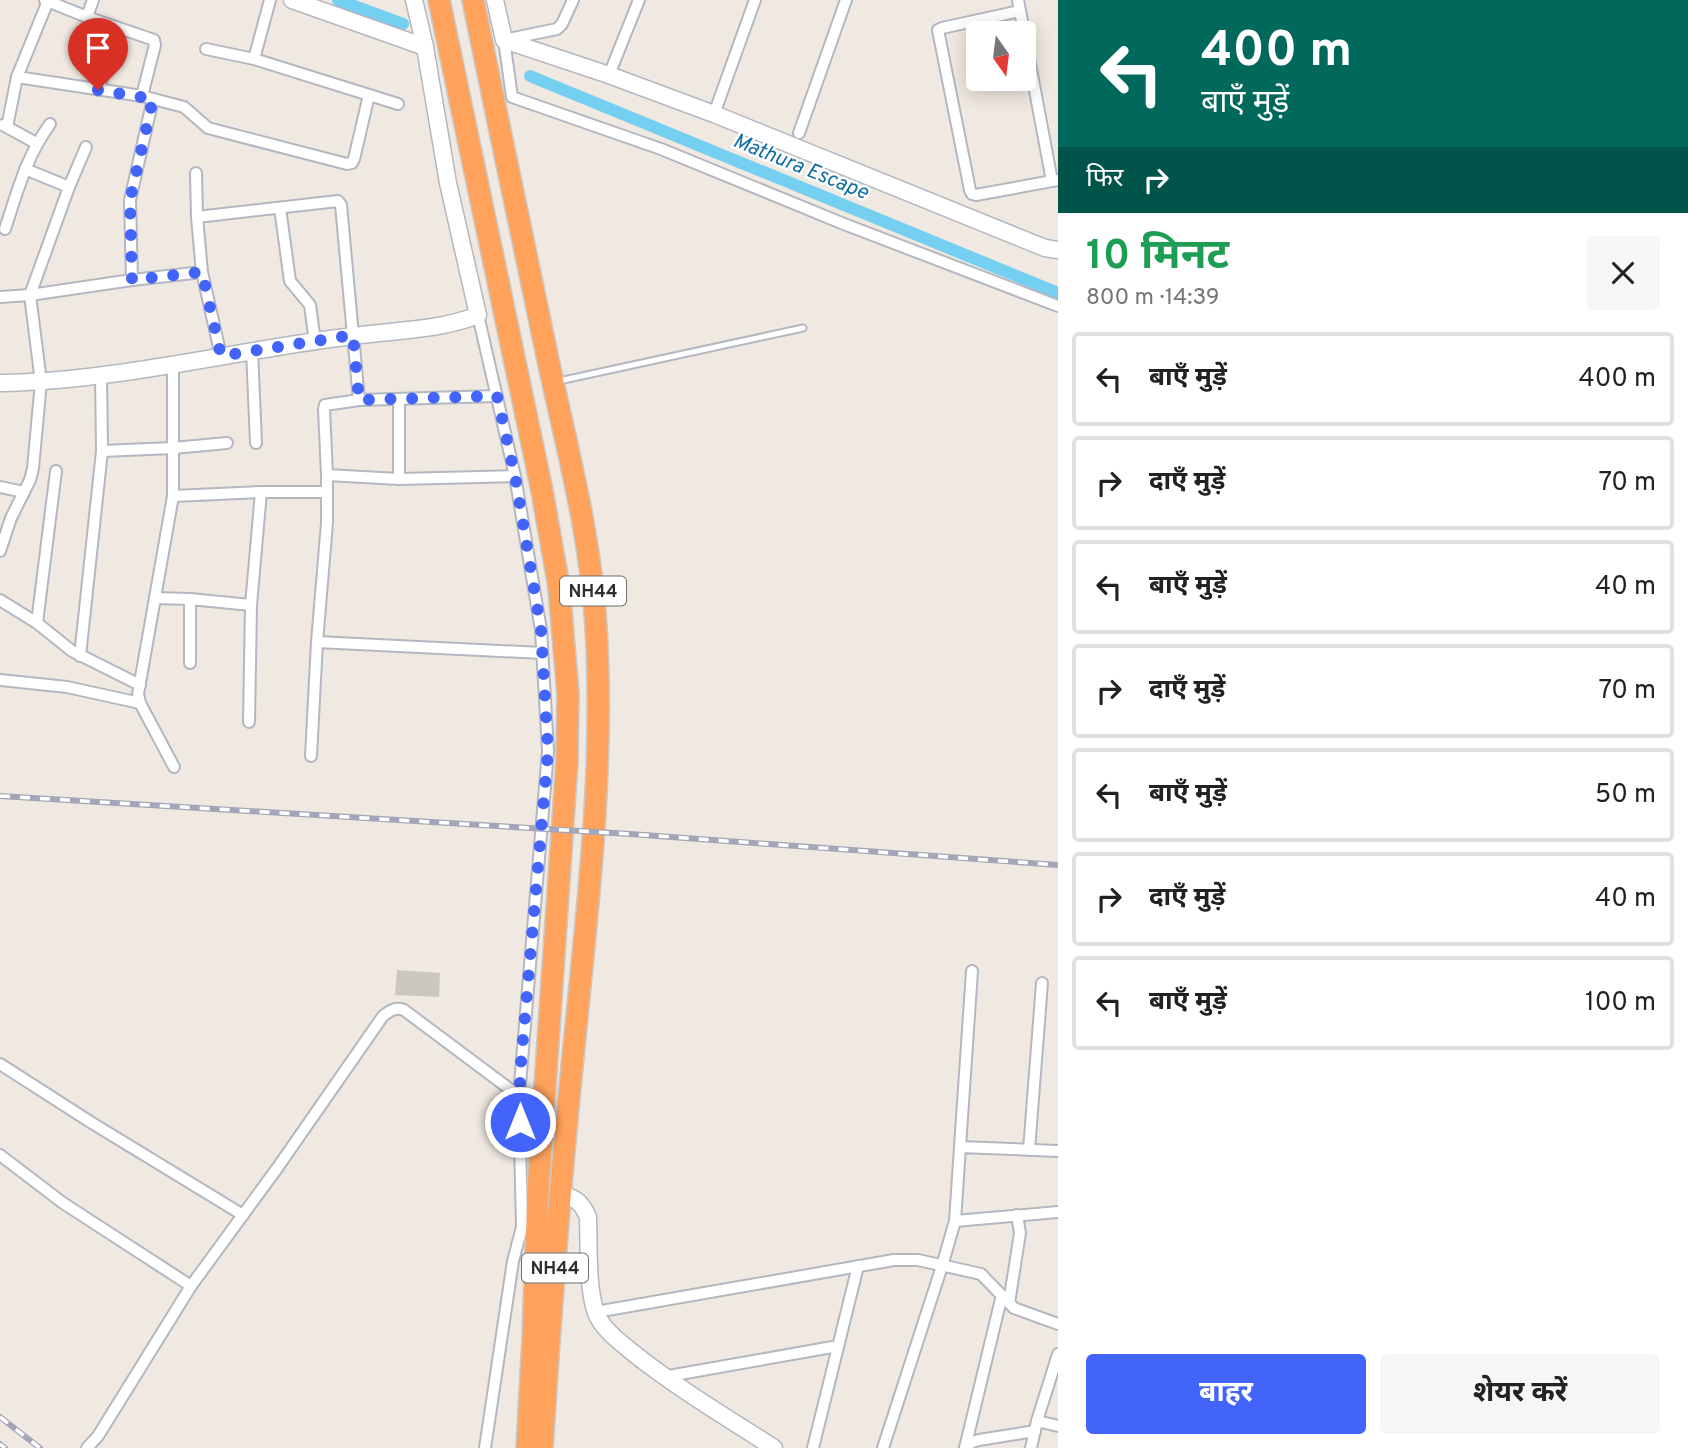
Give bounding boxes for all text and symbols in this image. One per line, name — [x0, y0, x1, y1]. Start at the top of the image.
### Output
pin — [68, 18, 128, 90]
north arrow — [966, 21, 1036, 91]
map controls — [966, 21, 1036, 91]
text: 400 m — [1201, 22, 1352, 84]
icon: left — [1086, 28, 1177, 119]
icon: arrive — [79, 29, 117, 67]
text: बाएँ मुड़ें — [1201, 84, 1289, 124]
water label: Mathura Escape — [729, 128, 873, 207]
icon: right — [1137, 161, 1175, 199]
text: फिर — [1086, 163, 1123, 196]
text: 10 मिनट — [1086, 231, 1229, 284]
button: close — [1586, 236, 1660, 310]
text: 800 m · 14:39 — [1086, 284, 1220, 313]
icon: left — [1090, 360, 1128, 398]
text: बाएँ मुड़ें — [1149, 362, 1227, 395]
text: 400 m — [1579, 363, 1656, 396]
icon: right — [1090, 464, 1128, 502]
text: दाएँ मुड़ें — [1149, 466, 1225, 499]
text: 70 m — [1598, 467, 1656, 500]
icon: left — [1090, 568, 1128, 606]
text: बाएँ मुड़ें — [1149, 570, 1227, 603]
text: 40 m — [1595, 571, 1656, 604]
road number: NH44 — [560, 576, 626, 606]
icon: right — [1090, 672, 1128, 710]
text: दाएँ मुड़ें — [1149, 674, 1225, 707]
text: 70 m — [1598, 675, 1656, 708]
icon: left — [1090, 776, 1128, 814]
text: बाएँ मुड़ें — [1149, 778, 1227, 811]
text: 50 m — [1595, 779, 1656, 812]
icon: right — [1090, 880, 1128, 918]
text: दाएँ मुड़ें — [1149, 882, 1225, 915]
text: 40 m — [1595, 883, 1656, 916]
icon: left — [1090, 984, 1128, 1022]
text: बाएँ मुड़ें — [1149, 986, 1227, 1019]
text: 100 m — [1585, 987, 1656, 1020]
position arrow — [483, 1085, 557, 1159]
road number: NH44 — [522, 1254, 588, 1282]
button: बाहर — [1086, 1354, 1366, 1434]
button: शेयर करें — [1380, 1354, 1660, 1434]

